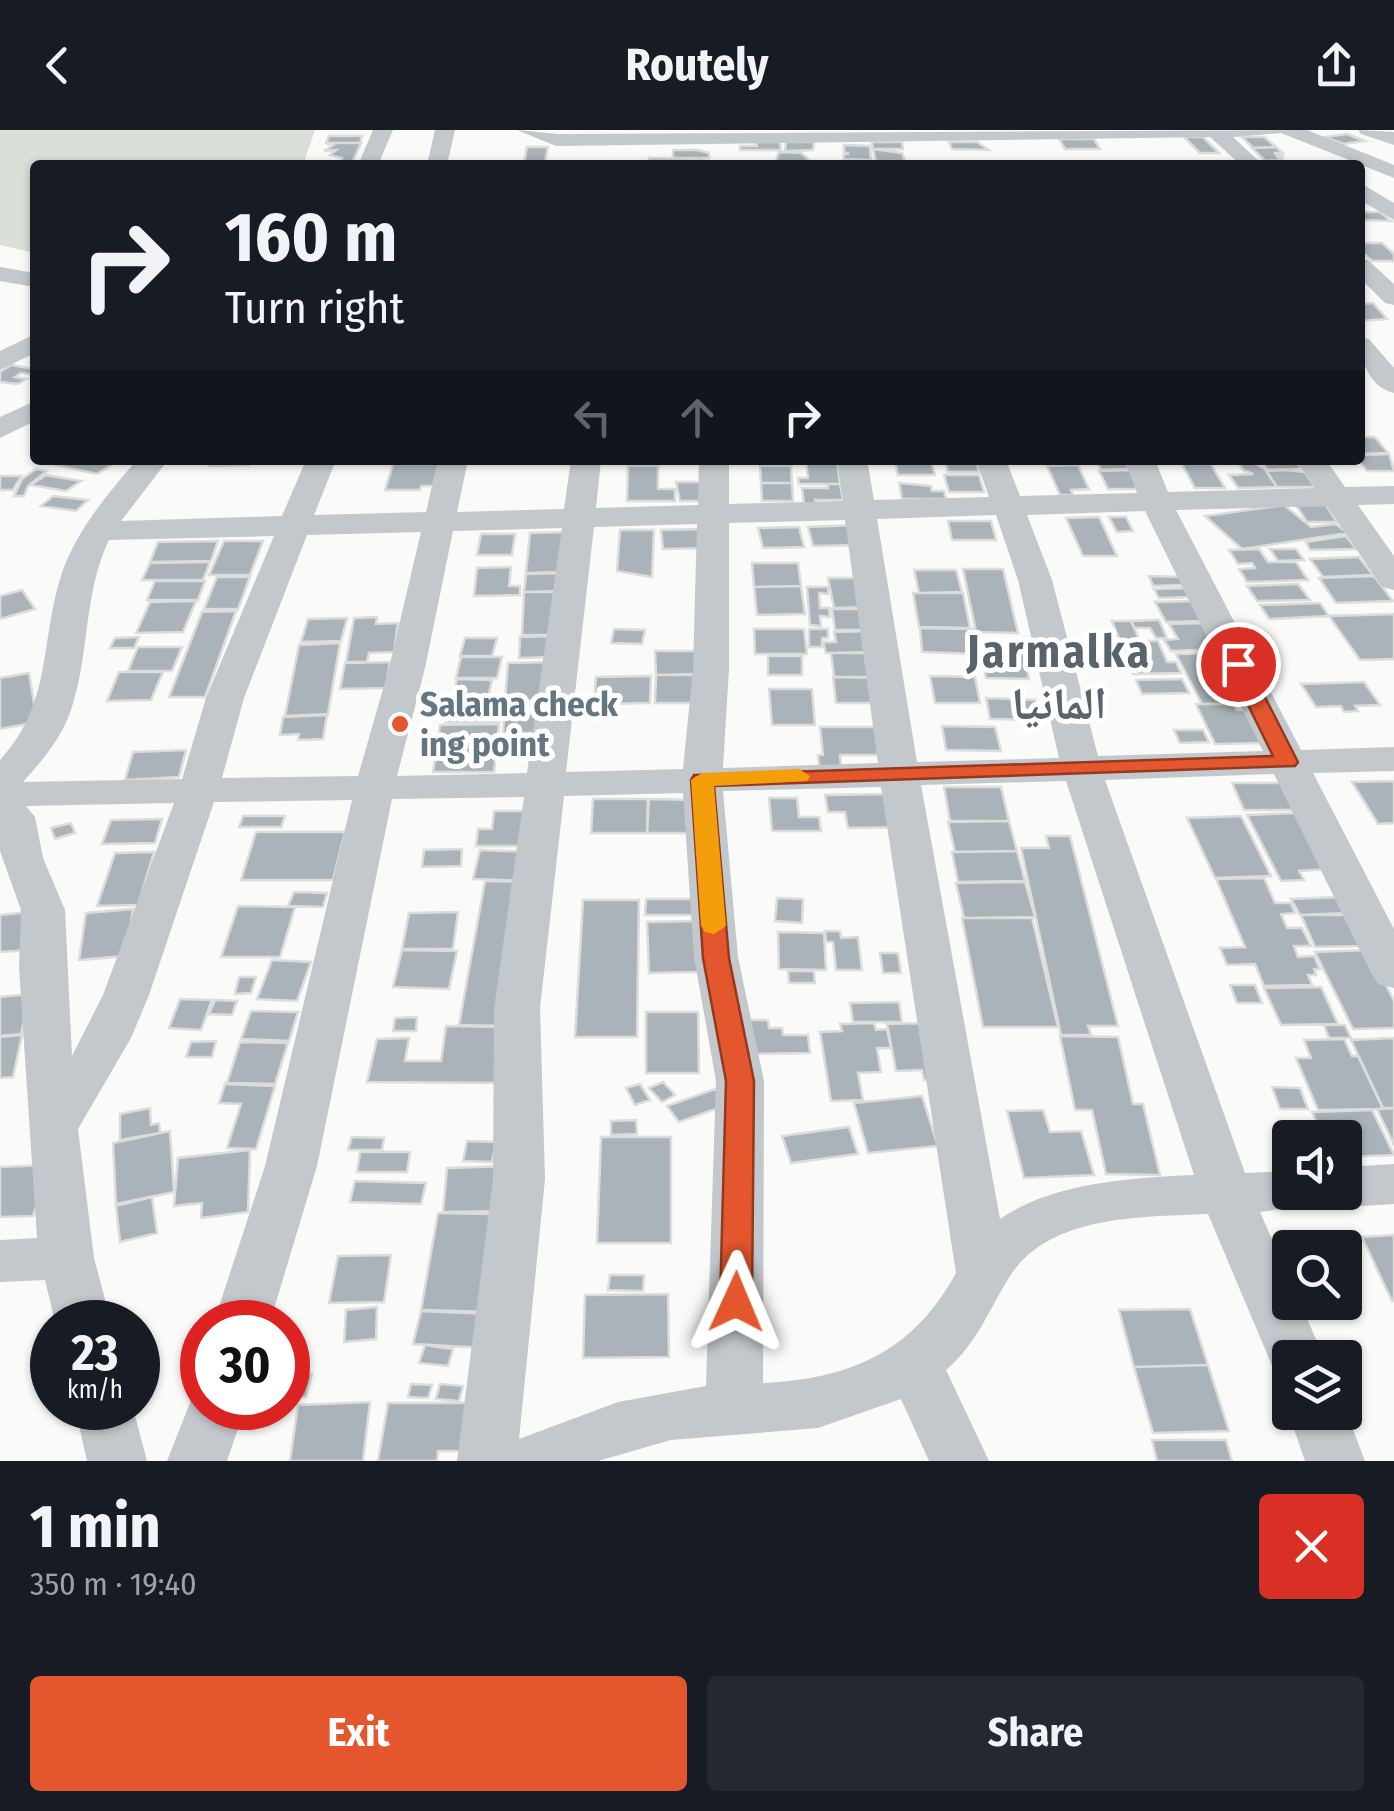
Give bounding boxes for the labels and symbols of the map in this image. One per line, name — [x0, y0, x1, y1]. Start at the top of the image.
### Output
pin — [1196, 622, 1281, 707]
district label: Jarmalka المانيا — [965, 625, 1152, 731]
place label: Salama check ing point — [420, 683, 619, 765]
marker: Salama check ing point — [389, 713, 411, 735]
position arrow — [684, 1250, 788, 1354]
speed limit sign: 30 — [180, 1300, 310, 1430]

